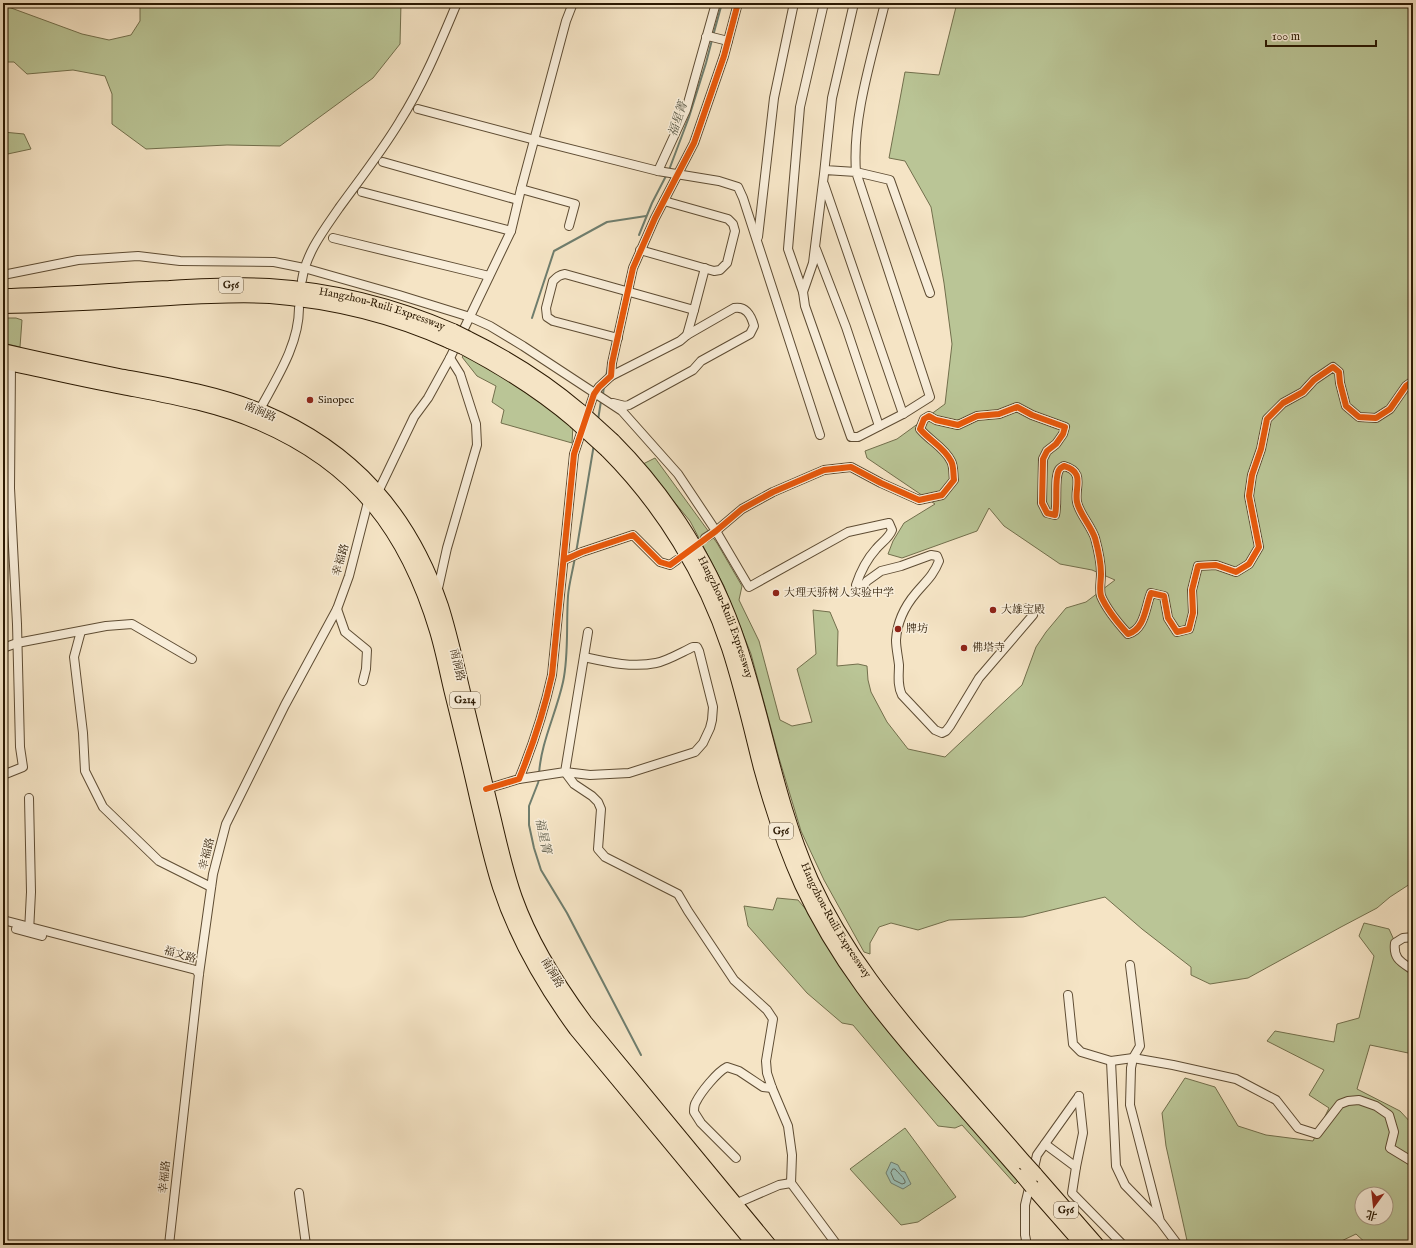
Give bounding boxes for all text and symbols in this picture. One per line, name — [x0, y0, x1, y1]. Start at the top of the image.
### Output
scale bar — [1266, 22, 1376, 48]
text: 100 m — [1272, 29, 1300, 44]
water label: 福星箐 — [665, 98, 691, 138]
road number: G56 — [219, 277, 243, 293]
street label: Hangzhou–Ruili Expressway — [318, 285, 448, 334]
place label: Sinopec — [318, 393, 354, 407]
marker: Sinopec — [305, 395, 315, 405]
street label: 南涧路 — [242, 399, 278, 425]
street label: 幸福路 — [330, 542, 352, 578]
street label: Hangzhou–Ruili Expressway — [694, 554, 756, 680]
place label: 大理天骄树人实验中学 — [784, 586, 894, 600]
marker: 大理天骄树人实验中学 — [771, 588, 781, 598]
place label: 大雄宝殿 — [1001, 603, 1045, 617]
marker: 大雄宝殿 — [988, 605, 998, 615]
place label: 牌坊 — [906, 622, 928, 636]
marker: 牌坊 — [893, 624, 903, 634]
place label: 佛塔寺 — [972, 641, 1005, 655]
marker: 佛塔寺 — [959, 643, 969, 653]
street label: 南涧路 — [446, 647, 468, 683]
road number: G214 — [450, 692, 480, 708]
water label: 福星箐 — [532, 817, 554, 857]
road number: G56 — [769, 823, 793, 839]
street label: 幸福路 — [196, 836, 218, 872]
street label: Hangzhou–Ruili Expressway — [797, 860, 874, 981]
street label: 福文路 — [162, 944, 198, 966]
street label: 南涧路 — [538, 955, 566, 991]
street label: 幸福路 — [156, 1160, 174, 1194]
north arrow — [1354, 1186, 1394, 1226]
road number: G56 — [1054, 1202, 1078, 1218]
text: 北 — [1365, 1207, 1379, 1223]

